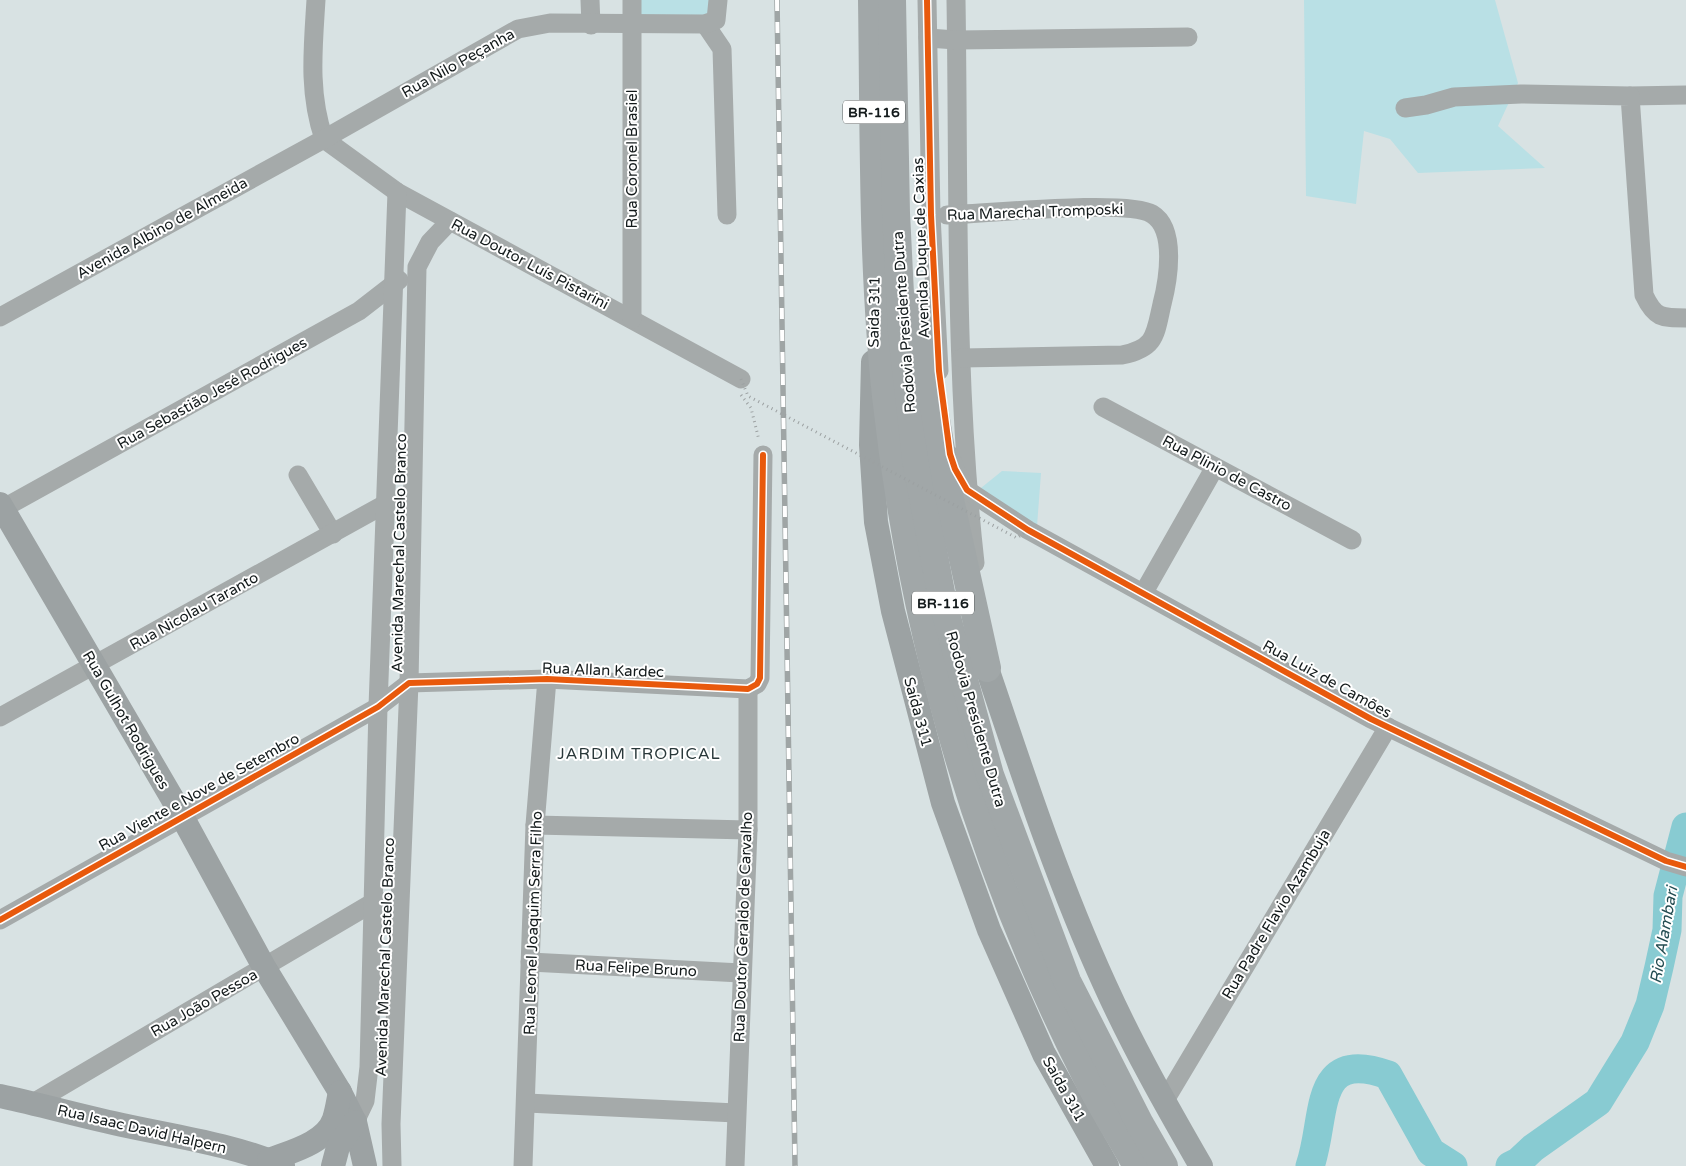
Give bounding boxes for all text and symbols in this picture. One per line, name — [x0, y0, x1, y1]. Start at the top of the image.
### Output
street label: Rua Nilo Peçanha — [399, 25, 517, 101]
street label: Rua Coronel Brasiel — [623, 90, 641, 228]
road number: BR-116 — [843, 100, 905, 124]
street label: Avenida Duque de Caxias — [909, 157, 933, 339]
street label: Avenida Albino de Almeida — [73, 173, 251, 283]
street label: Rua Marechal Tromposki — [946, 200, 1124, 224]
street label: Rua Doutor Luís Pistarini — [448, 215, 612, 313]
street label: Rodovia Presidente Dutra — [889, 230, 919, 414]
street label: Saída 311 — [864, 276, 884, 348]
street label: Rua Sebastião Jesé Rodrigues — [114, 333, 310, 453]
street label: Rua Plinio de Castro — [1159, 431, 1295, 515]
street label: Avenida Marechal Castelo Branco — [388, 433, 410, 673]
street label: Rua Nicolau Taranto — [127, 568, 261, 654]
road number: BR-116 — [912, 592, 974, 614]
street label: Rodovia Presidente Dutra — [942, 629, 1010, 809]
street label: Rua Luiz de Camões — [1260, 636, 1394, 722]
street label: Rua Gulhot Rodrigues — [79, 647, 173, 793]
street label: Rua Allan Kardec — [542, 659, 664, 681]
street label: Saída 311 — [900, 675, 936, 749]
street label: Rua Viente e Nove de Setembro — [96, 729, 302, 855]
district label: JARDIM TROPICAL — [557, 744, 721, 764]
street label: Rua Leonel Joaquim Serra Filho — [520, 811, 546, 1035]
street label: Rua Doutor Geraldo de Carvalho — [730, 811, 756, 1043]
street label: Rua Padre Flavio Azambuja — [1218, 826, 1334, 1002]
street label: Avenida Marechal Castelo Branco — [372, 837, 398, 1077]
water label: Rio Alambari — [1646, 883, 1683, 985]
street label: Rua Felipe Bruno — [575, 956, 697, 980]
street label: Rua João Pessoa — [148, 965, 260, 1041]
street label: Saída 311 — [1039, 1053, 1089, 1125]
street label: Rua Isaac David Halpern — [56, 1101, 228, 1157]

